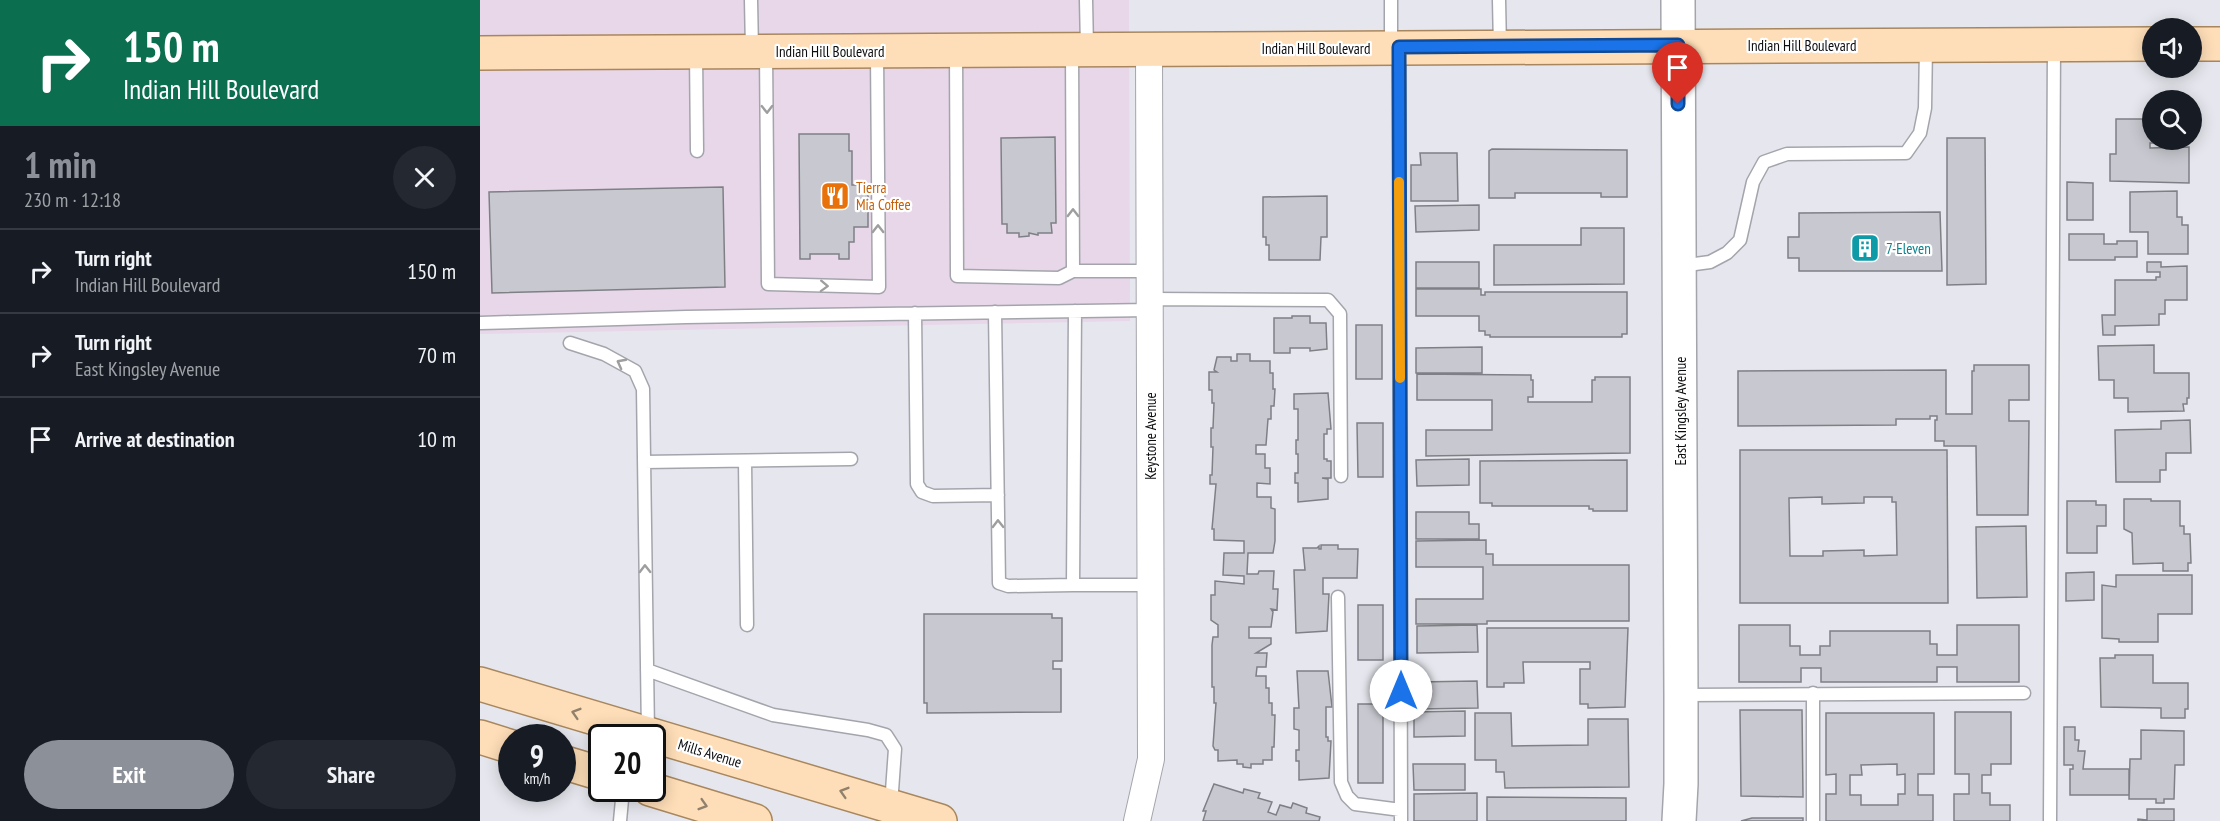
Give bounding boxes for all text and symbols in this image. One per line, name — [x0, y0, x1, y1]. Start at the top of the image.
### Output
map controls — [2142, 18, 2202, 150]
button: sound — [2142, 18, 2202, 78]
text: 150 m — [123, 19, 220, 74]
icon: right — [24, 24, 102, 102]
street label: Indian Hill Boulevard — [1748, 36, 1856, 55]
street label: Indian Hill Boulevard — [1262, 39, 1370, 58]
street label: Indian Hill Boulevard — [776, 42, 884, 61]
pin — [1652, 42, 1703, 104]
icon: arrive — [1661, 51, 1694, 84]
text: Indian Hill Boulevard — [123, 72, 319, 106]
button: search — [2142, 90, 2202, 150]
one-way arrow — [761, 105, 773, 114]
text: 1 min — [24, 141, 97, 188]
button: close — [393, 146, 456, 209]
place label: Tierra Mia Coffee — [856, 178, 911, 214]
restaurant icon: Tierra Mia Coffee — [819, 180, 851, 212]
text: 230 m · 12:18 — [24, 187, 121, 213]
one-way arrow — [1067, 208, 1079, 217]
one-way arrow — [872, 224, 884, 233]
building icon: 7-Eleven — [1849, 232, 1881, 264]
place label: 7-Eleven — [1886, 239, 1931, 258]
text: Turn right — [75, 244, 152, 272]
icon: right — [24, 255, 57, 288]
text: 150 m — [407, 257, 456, 285]
text: Indian Hill Boulevard — [75, 272, 220, 298]
one-way arrow — [819, 280, 828, 292]
text: Turn right — [75, 328, 152, 356]
icon: right — [24, 339, 57, 372]
text: 70 m — [417, 341, 456, 369]
text: East Kingsley Avenue — [75, 356, 220, 382]
street label: East Kingsley Avenue — [1671, 357, 1690, 465]
one-way arrow — [616, 359, 627, 370]
street label: Keystone Avenue — [1141, 392, 1160, 480]
icon: arrive — [24, 423, 57, 456]
text: Arrive at destination — [75, 425, 235, 453]
text: 10 m — [417, 425, 456, 453]
one-way arrow — [992, 520, 1004, 529]
one-way arrow — [639, 565, 652, 574]
position arrow — [1369, 659, 1433, 723]
one-way arrow — [572, 708, 582, 720]
speed limit sign: 20 — [588, 724, 666, 802]
street label: Mills Avenue — [676, 734, 744, 772]
text: 9 — [530, 736, 544, 775]
button: Exit — [24, 740, 234, 809]
button: Share — [246, 740, 456, 809]
text: km/h — [524, 769, 550, 788]
one-way arrow — [839, 787, 850, 799]
one-way arrow — [697, 798, 708, 810]

